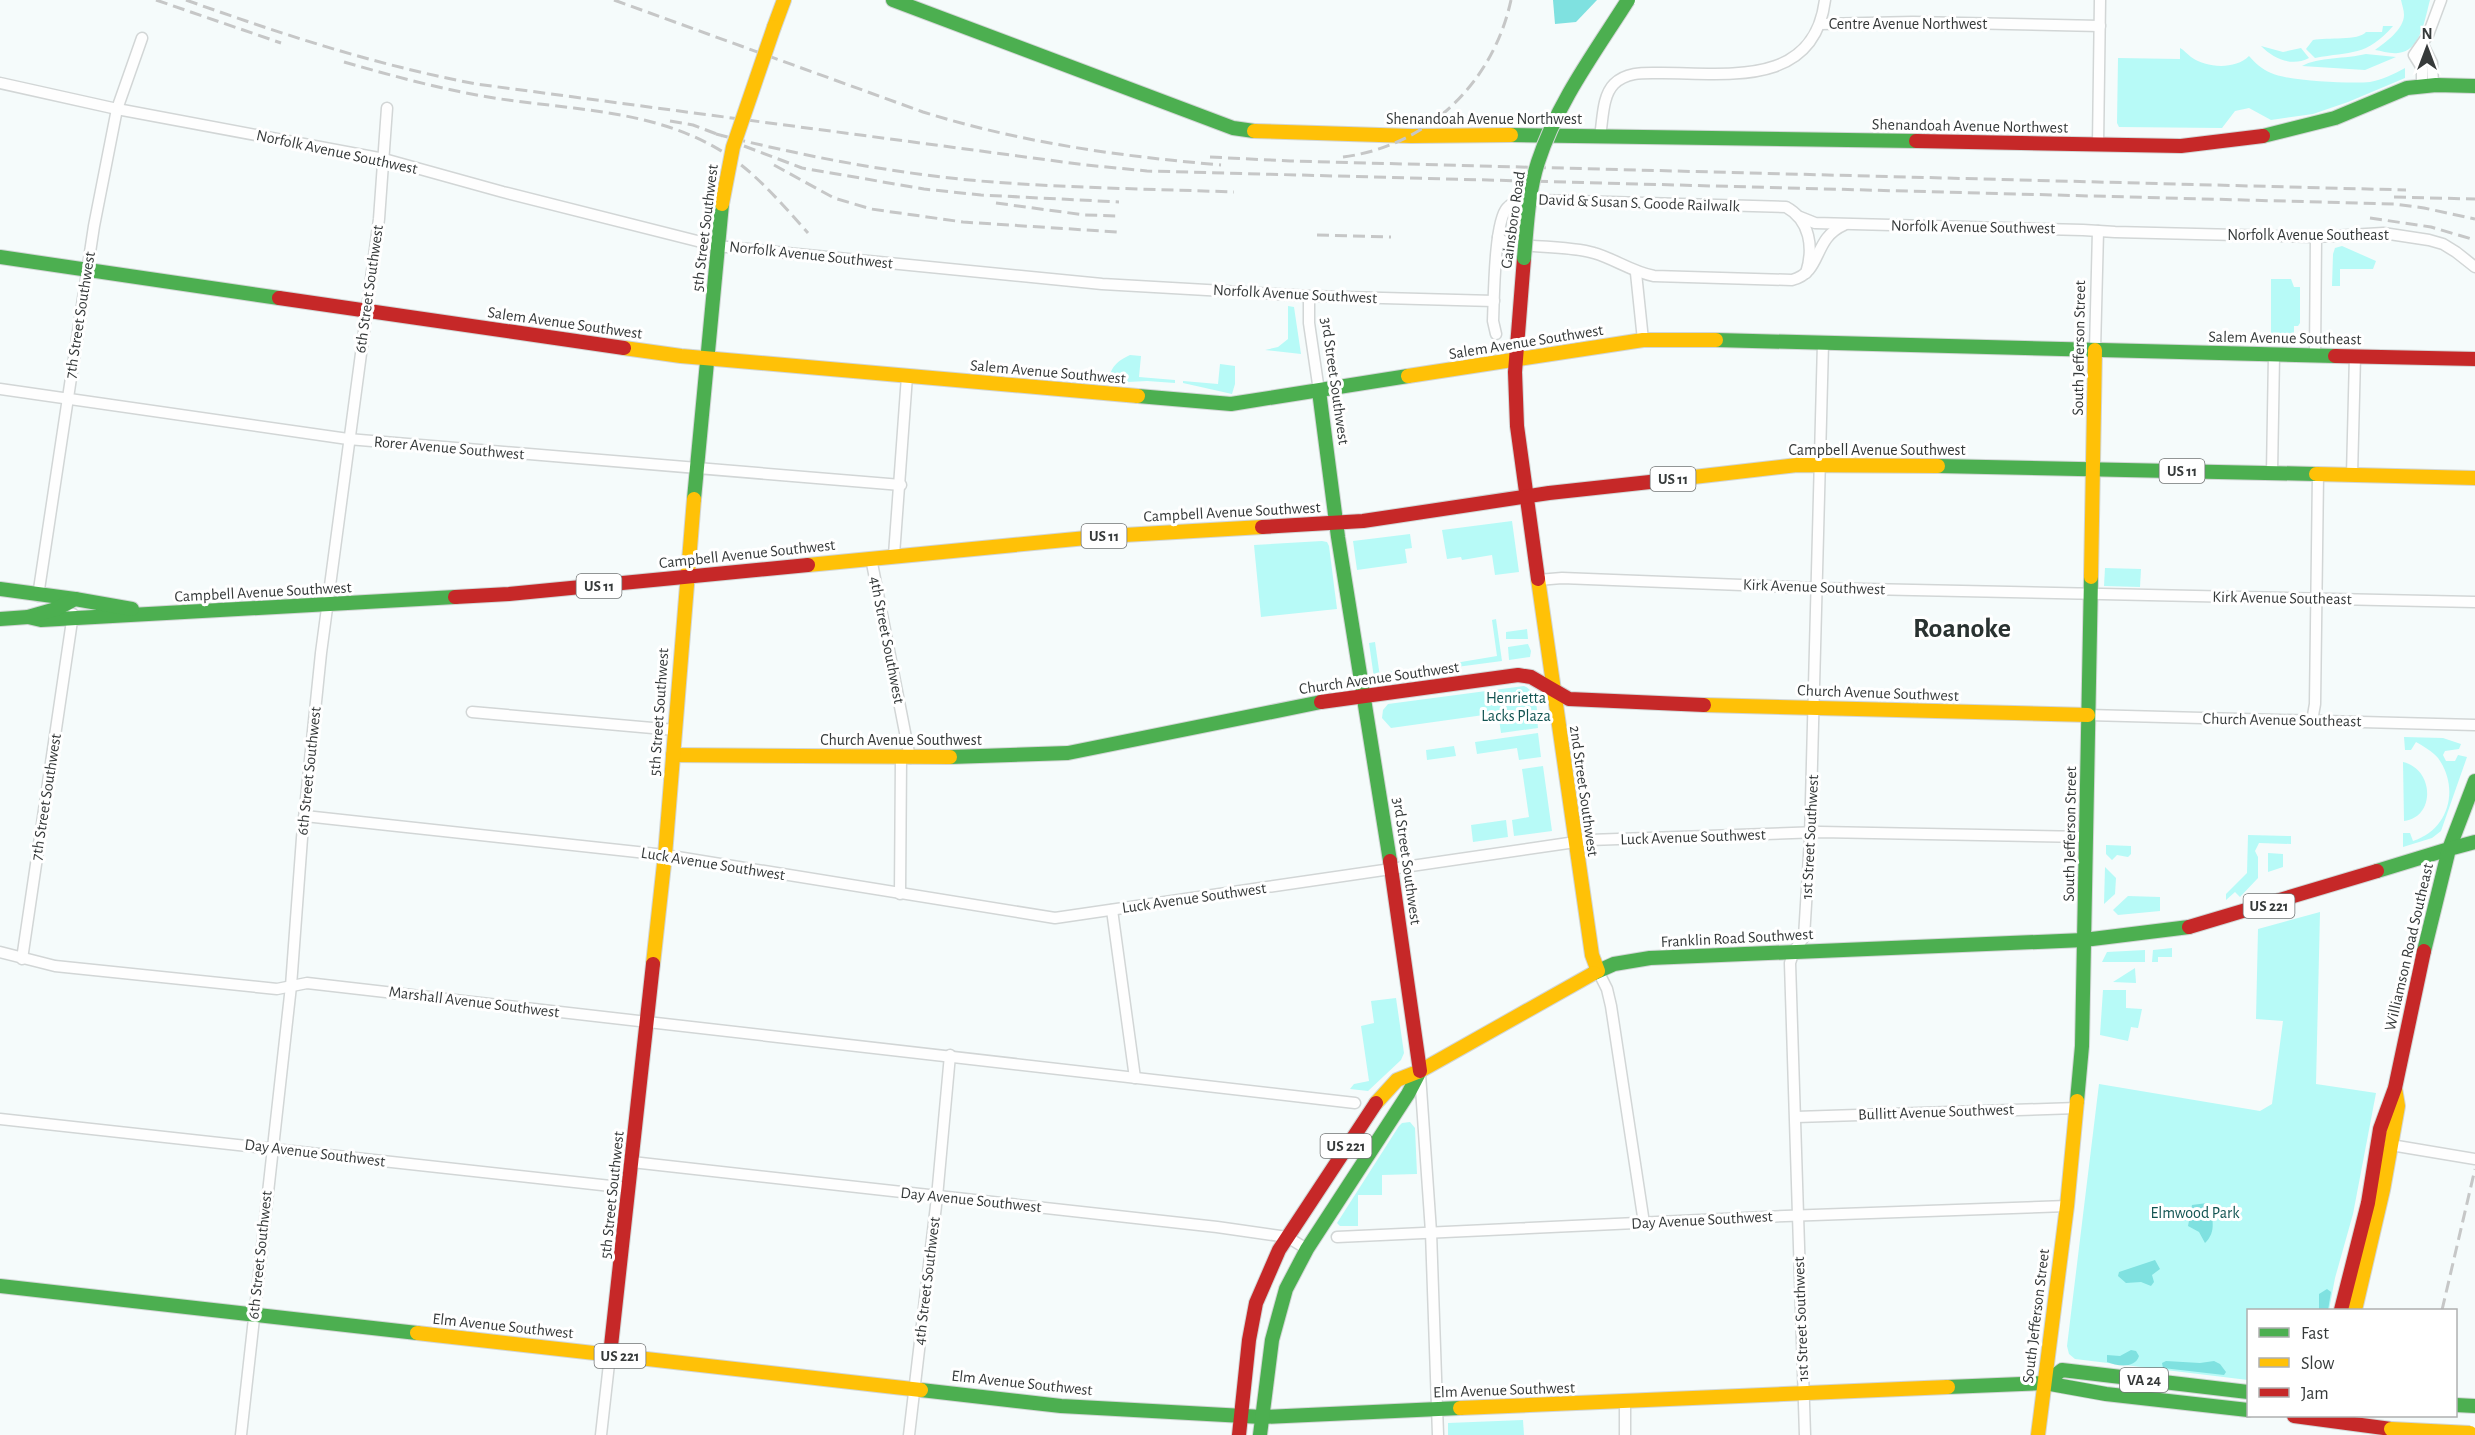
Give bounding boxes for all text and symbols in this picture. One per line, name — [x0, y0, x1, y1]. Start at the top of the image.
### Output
street label: Centre Avenue Northwest — [1829, 16, 1987, 32]
north arrow — [2397, 18, 2457, 78]
text: N — [2421, 26, 2433, 42]
street label: Shenandoah Avenue Northwest — [1386, 111, 1582, 127]
street label: Shenandoah Avenue Northwest — [1872, 116, 2068, 136]
street label: Norfolk Avenue Southwest — [255, 127, 419, 177]
street label: 5th Street Southwest — [689, 163, 721, 293]
street label: Gainsboro Road — [1498, 170, 1528, 270]
street label: David & Susan S. Goode Railwalk — [1538, 191, 1741, 215]
street label: Norfolk Avenue Southwest — [1891, 218, 2055, 236]
street label: 6th Street Southwest — [352, 224, 386, 354]
street label: Norfolk Avenue Southeast — [2227, 227, 2389, 243]
street label: Norfolk Avenue Southwest — [728, 238, 894, 272]
street label: 7th Street Southwest — [62, 250, 98, 380]
street label: South Jefferson Street — [2070, 280, 2088, 416]
street label: Norfolk Avenue Southwest — [1212, 282, 1378, 306]
street label: Salem Avenue Southwest — [487, 304, 643, 342]
street label: 3rd Street Southwest — [1318, 316, 1352, 446]
street label: Salem Avenue Southwest — [1448, 322, 1604, 362]
street label: Salem Avenue Southeast — [2208, 329, 2362, 347]
street label: Salem Avenue Southwest — [970, 357, 1126, 387]
street label: Rorer Avenue Southwest — [373, 433, 525, 463]
street label: Campbell Avenue Southwest — [1788, 442, 1966, 458]
road number: US 11 — [2160, 459, 2204, 483]
road number: US 11 — [1650, 467, 1696, 491]
street label: Campbell Avenue Southwest — [1143, 499, 1321, 525]
road number: US 11 — [1082, 524, 1126, 548]
street label: Campbell Avenue Southwest — [658, 537, 836, 571]
road number: US 11 — [576, 574, 622, 598]
street label: 4th Street Southwest — [867, 575, 907, 705]
street label: Kirk Avenue Southwest — [1743, 577, 1885, 597]
street label: Campbell Avenue Southwest — [174, 579, 352, 605]
street label: Kirk Avenue Southeast — [2212, 589, 2352, 607]
district label: Roanoke — [1913, 615, 2011, 643]
street label: 5th Street Southwest — [647, 647, 671, 777]
street label: Church Avenue Southwest — [1298, 659, 1460, 697]
street label: Church Avenue Southwest — [1797, 682, 1959, 704]
park label: Henrietta Lacks Plaza — [1481, 690, 1551, 724]
street label: 6th Street Southwest — [294, 706, 324, 836]
street label: Church Avenue Southeast — [2203, 711, 2361, 729]
street label: 2nd Street Southwest — [1567, 724, 1601, 858]
street label: 7th Street Southwest — [28, 732, 64, 862]
street label: Church Avenue Southwest — [820, 732, 982, 748]
street label: South Jefferson Street — [2061, 766, 2079, 902]
street label: 1st Street Southwest — [1799, 774, 1821, 900]
street label: 3rd Street Southwest — [1390, 796, 1424, 926]
street label: Luck Avenue Southwest — [1620, 826, 1766, 848]
street label: Luck Avenue Southwest — [640, 845, 786, 883]
street label: Williamson Road Southeast — [2382, 862, 2436, 1032]
street label: Luck Avenue Southwest — [1121, 880, 1267, 916]
road number: US 221 — [2244, 894, 2294, 918]
street label: Franklin Road Southwest — [1660, 926, 1814, 950]
street label: Marshall Avenue Southwest — [388, 984, 560, 1020]
street label: Bullitt Avenue Southwest — [1858, 1101, 2014, 1123]
street label: 5th Street Southwest — [597, 1130, 627, 1260]
road number: US 221 — [1320, 1134, 1372, 1158]
street label: Day Avenue Southwest — [244, 1136, 386, 1171]
street label: Day Avenue Southwest — [900, 1185, 1042, 1216]
street label: 6th Street Southwest — [245, 1190, 275, 1320]
park label: Elmwood Park — [2151, 1205, 2240, 1221]
street label: Day Avenue Southwest — [1631, 1208, 1773, 1233]
street label: 4th Street Southwest — [911, 1216, 943, 1346]
street label: South Jefferson Street — [2020, 1248, 2052, 1384]
street label: 1st Street Southwest — [1791, 1256, 1811, 1382]
legend — [2247, 1309, 2457, 1417]
street label: Elm Avenue Southwest — [432, 1311, 574, 1341]
text: Fast — [2301, 1325, 2329, 1343]
road number: US 221 — [594, 1344, 646, 1368]
text: Slow — [2301, 1355, 2334, 1373]
street label: Elm Avenue Southwest — [951, 1368, 1093, 1398]
road number: VA 24 — [2120, 1368, 2168, 1392]
street label: Elm Avenue Southwest — [1433, 1380, 1575, 1400]
text: Jam — [2301, 1385, 2329, 1403]

